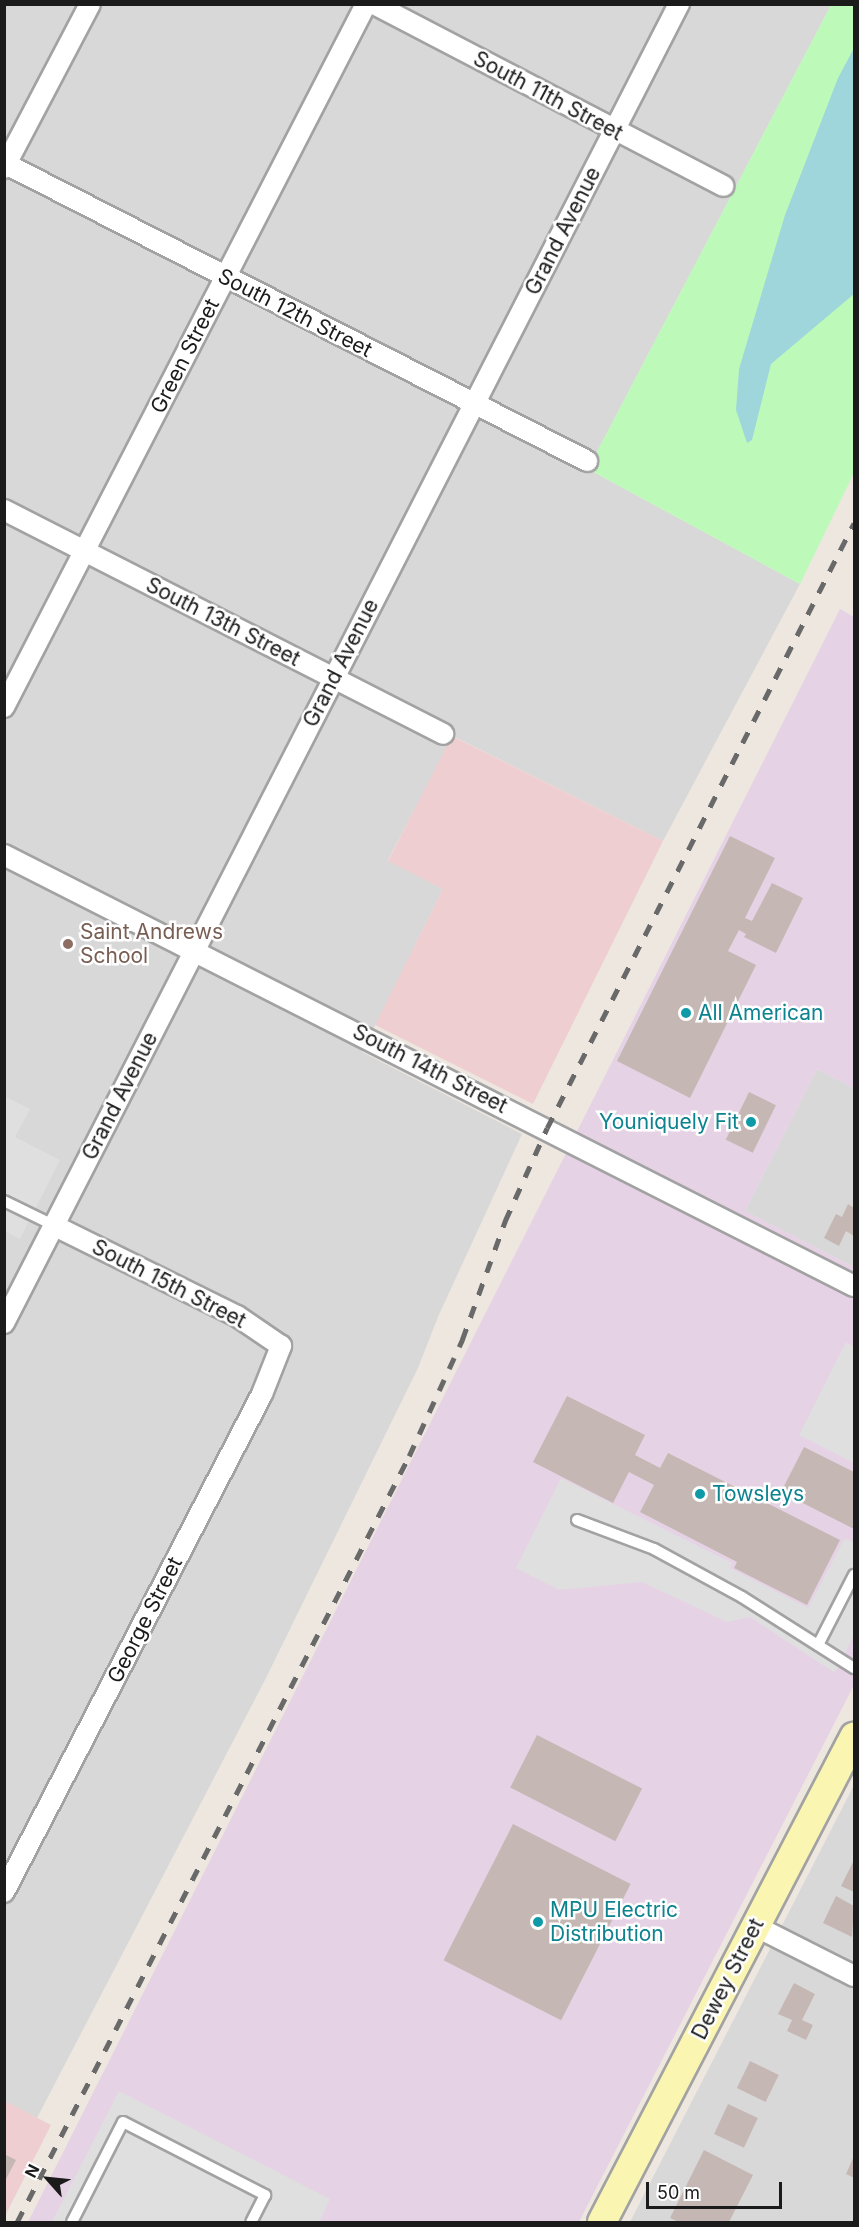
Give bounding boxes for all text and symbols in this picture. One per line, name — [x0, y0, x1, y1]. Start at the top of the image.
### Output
street label: South 11th Street — [469, 46, 627, 146]
street label: Grand Avenue — [520, 163, 606, 299]
street label: South 12th Street — [214, 263, 376, 363]
street label: Green Street — [145, 294, 225, 418]
street label: South 13th Street — [142, 572, 304, 672]
street label: Grand Avenue — [298, 595, 384, 731]
place label: Saint Andrews School — [80, 919, 223, 969]
marker: Saint Andrews School — [61, 937, 75, 951]
place label: All American — [698, 1000, 823, 1026]
marker: All American — [679, 1006, 693, 1020]
street label: South 14th Street — [348, 1019, 512, 1119]
street label: Grand Avenue — [77, 1028, 163, 1164]
place label: Youniquely Fit — [599, 1109, 739, 1135]
marker: Youniquely Fit — [744, 1115, 758, 1129]
street label: South 15th Street — [88, 1234, 250, 1334]
place label: Towsleys — [712, 1481, 804, 1507]
marker: Towsleys — [693, 1487, 707, 1501]
street label: George Street — [102, 1553, 188, 1687]
place label: MPU Electric Distribution — [550, 1897, 678, 1947]
street label: Dewey Street — [687, 1914, 769, 2044]
marker: MPU Electric Distribution — [531, 1915, 545, 1929]
north arrow — [18, 2149, 78, 2209]
text: N — [20, 2161, 44, 2181]
scale bar — [649, 2170, 786, 2208]
text: 50 m — [657, 2182, 700, 2203]

